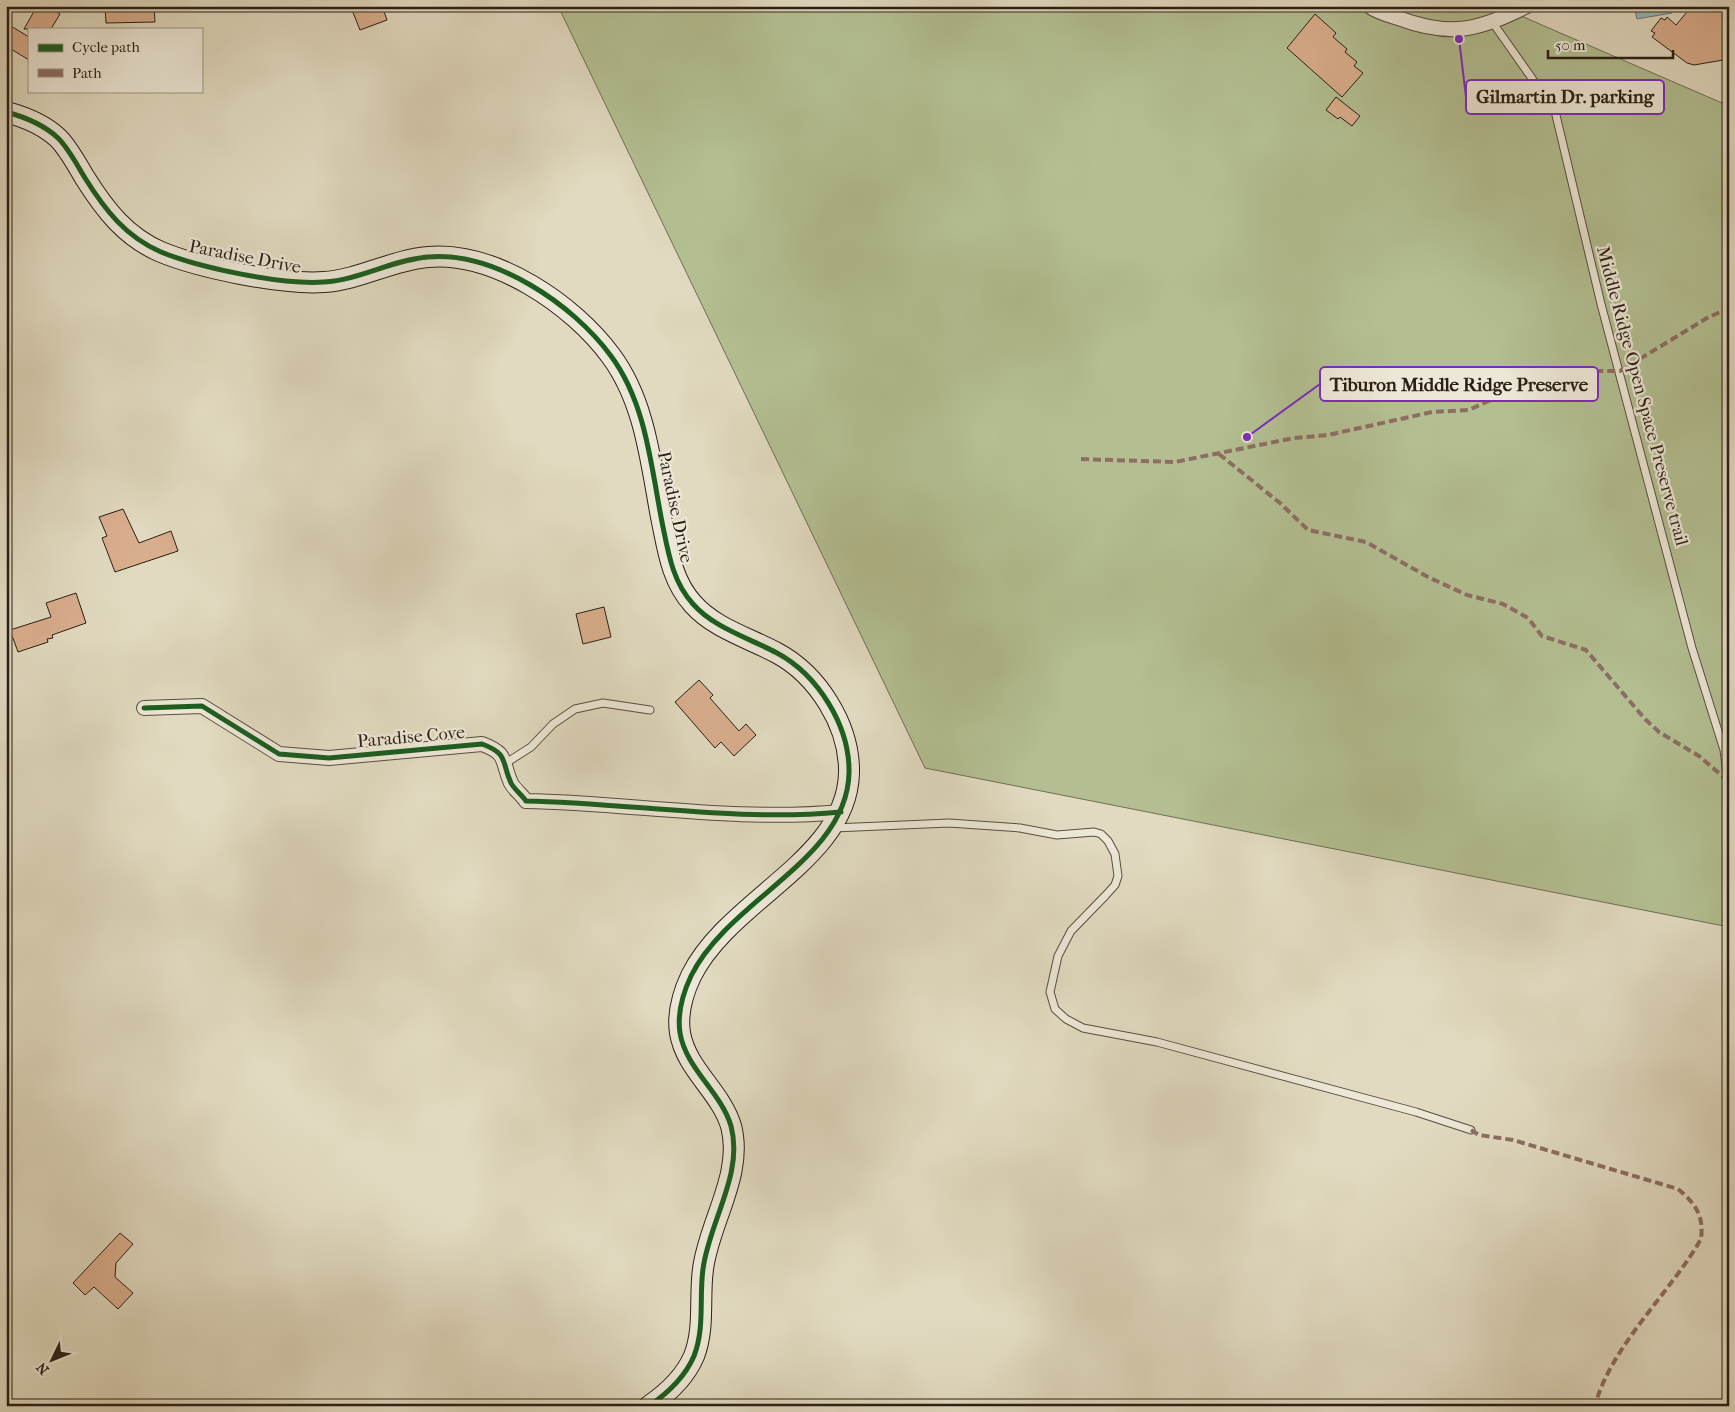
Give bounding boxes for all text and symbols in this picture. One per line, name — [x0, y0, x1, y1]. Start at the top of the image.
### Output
legend — [28, 28, 202, 92]
scale bar — [1548, 28, 1672, 60]
text: 50 m — [1555, 36, 1586, 54]
text: Cycle path — [72, 38, 140, 56]
text: Path — [72, 64, 102, 82]
callout: Gilmartin Dr. parking — [1466, 80, 1664, 114]
text: Gilmartin Dr. parking — [1476, 86, 1655, 108]
street label: Paradise Drive — [187, 236, 303, 278]
street label: Middle Ridge Open Space Preserve trail — [1592, 244, 1692, 548]
callout: Tiburon Middle Ridge Preserve — [1320, 367, 1598, 401]
text: Tiburon Middle Ridge Preserve — [1329, 374, 1589, 396]
street label: Paradise Drive — [653, 449, 697, 565]
street label: Paradise Cove — [356, 722, 466, 752]
north arrow — [28, 1334, 78, 1384]
text: N — [33, 1359, 53, 1378]

